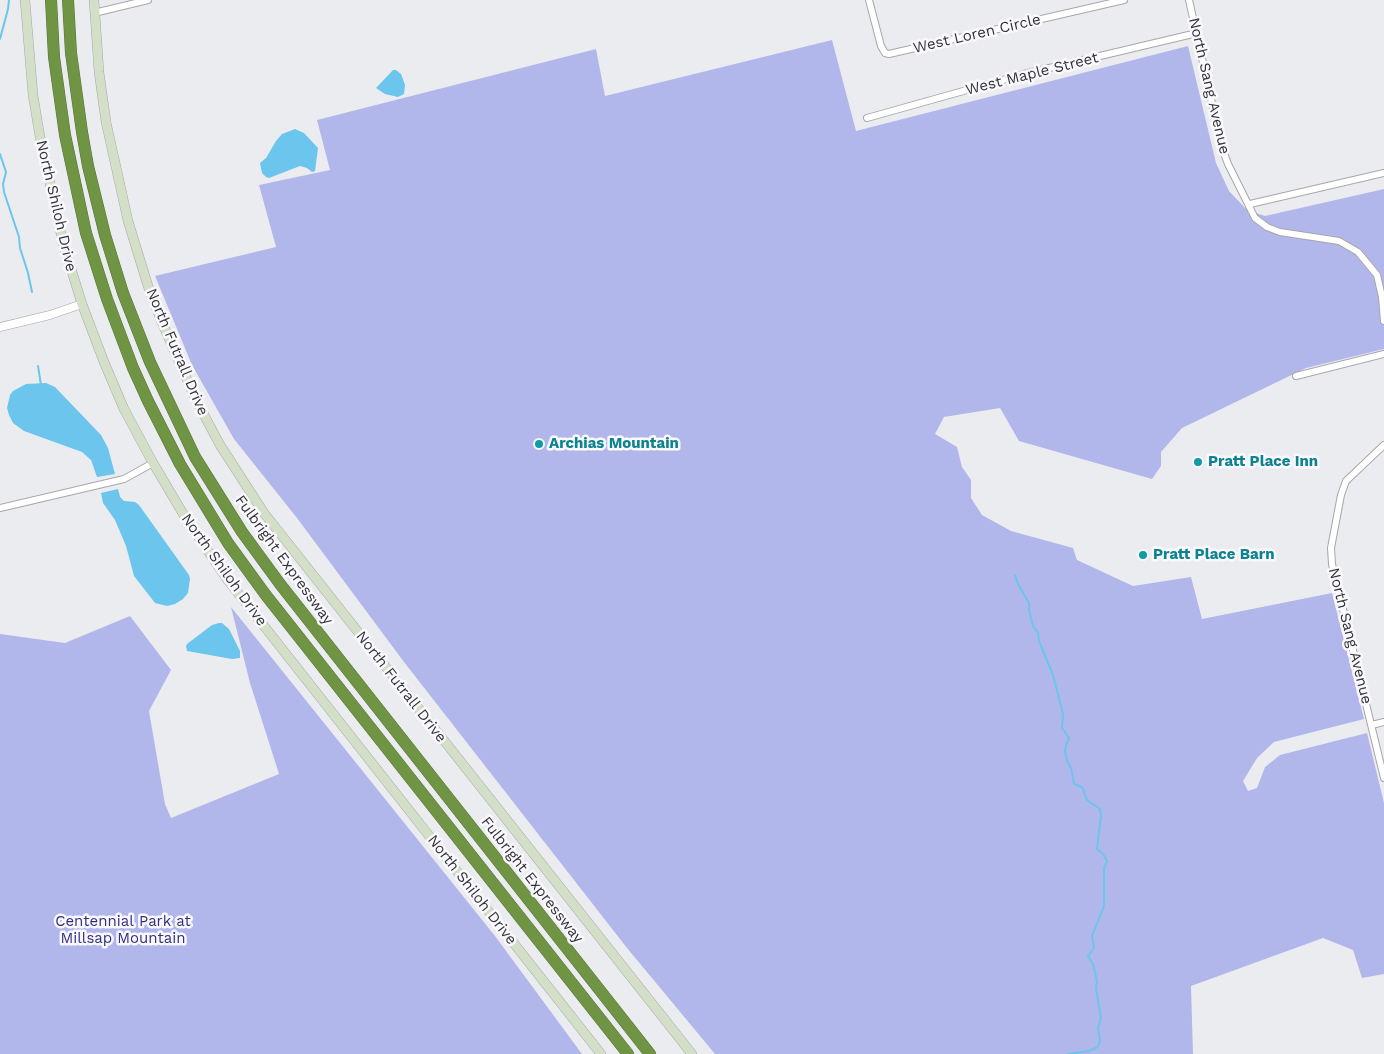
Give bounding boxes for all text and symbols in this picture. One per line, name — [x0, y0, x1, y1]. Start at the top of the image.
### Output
street label: West Loren Circle — [911, 11, 1043, 57]
street label: North Sang Avenue — [1185, 16, 1233, 156]
street label: West Maple Street — [964, 49, 1100, 99]
street label: North Shiloh Drive — [32, 138, 80, 274]
street label: North Futrall Drive — [142, 286, 212, 418]
place label: Archias Mountain — [549, 435, 679, 453]
marker: Archias Mountain — [533, 438, 545, 450]
place label: Pratt Place Inn — [1208, 453, 1318, 471]
marker: Pratt Place Inn — [1192, 456, 1204, 468]
street label: Fulbright Expressway — [231, 492, 337, 628]
street label: North Shiloh Drive — [177, 510, 271, 630]
place label: Pratt Place Barn — [1153, 546, 1274, 564]
marker: Pratt Place Barn — [1137, 549, 1149, 561]
street label: North Sang Avenue — [1324, 566, 1376, 706]
street label: North Futrall Drive — [352, 628, 450, 746]
street label: Fulbright Expressway — [477, 813, 587, 947]
street label: North Shiloh Drive — [424, 831, 520, 949]
park label: Centennial Park at Millsap Mountain — [55, 913, 191, 948]

